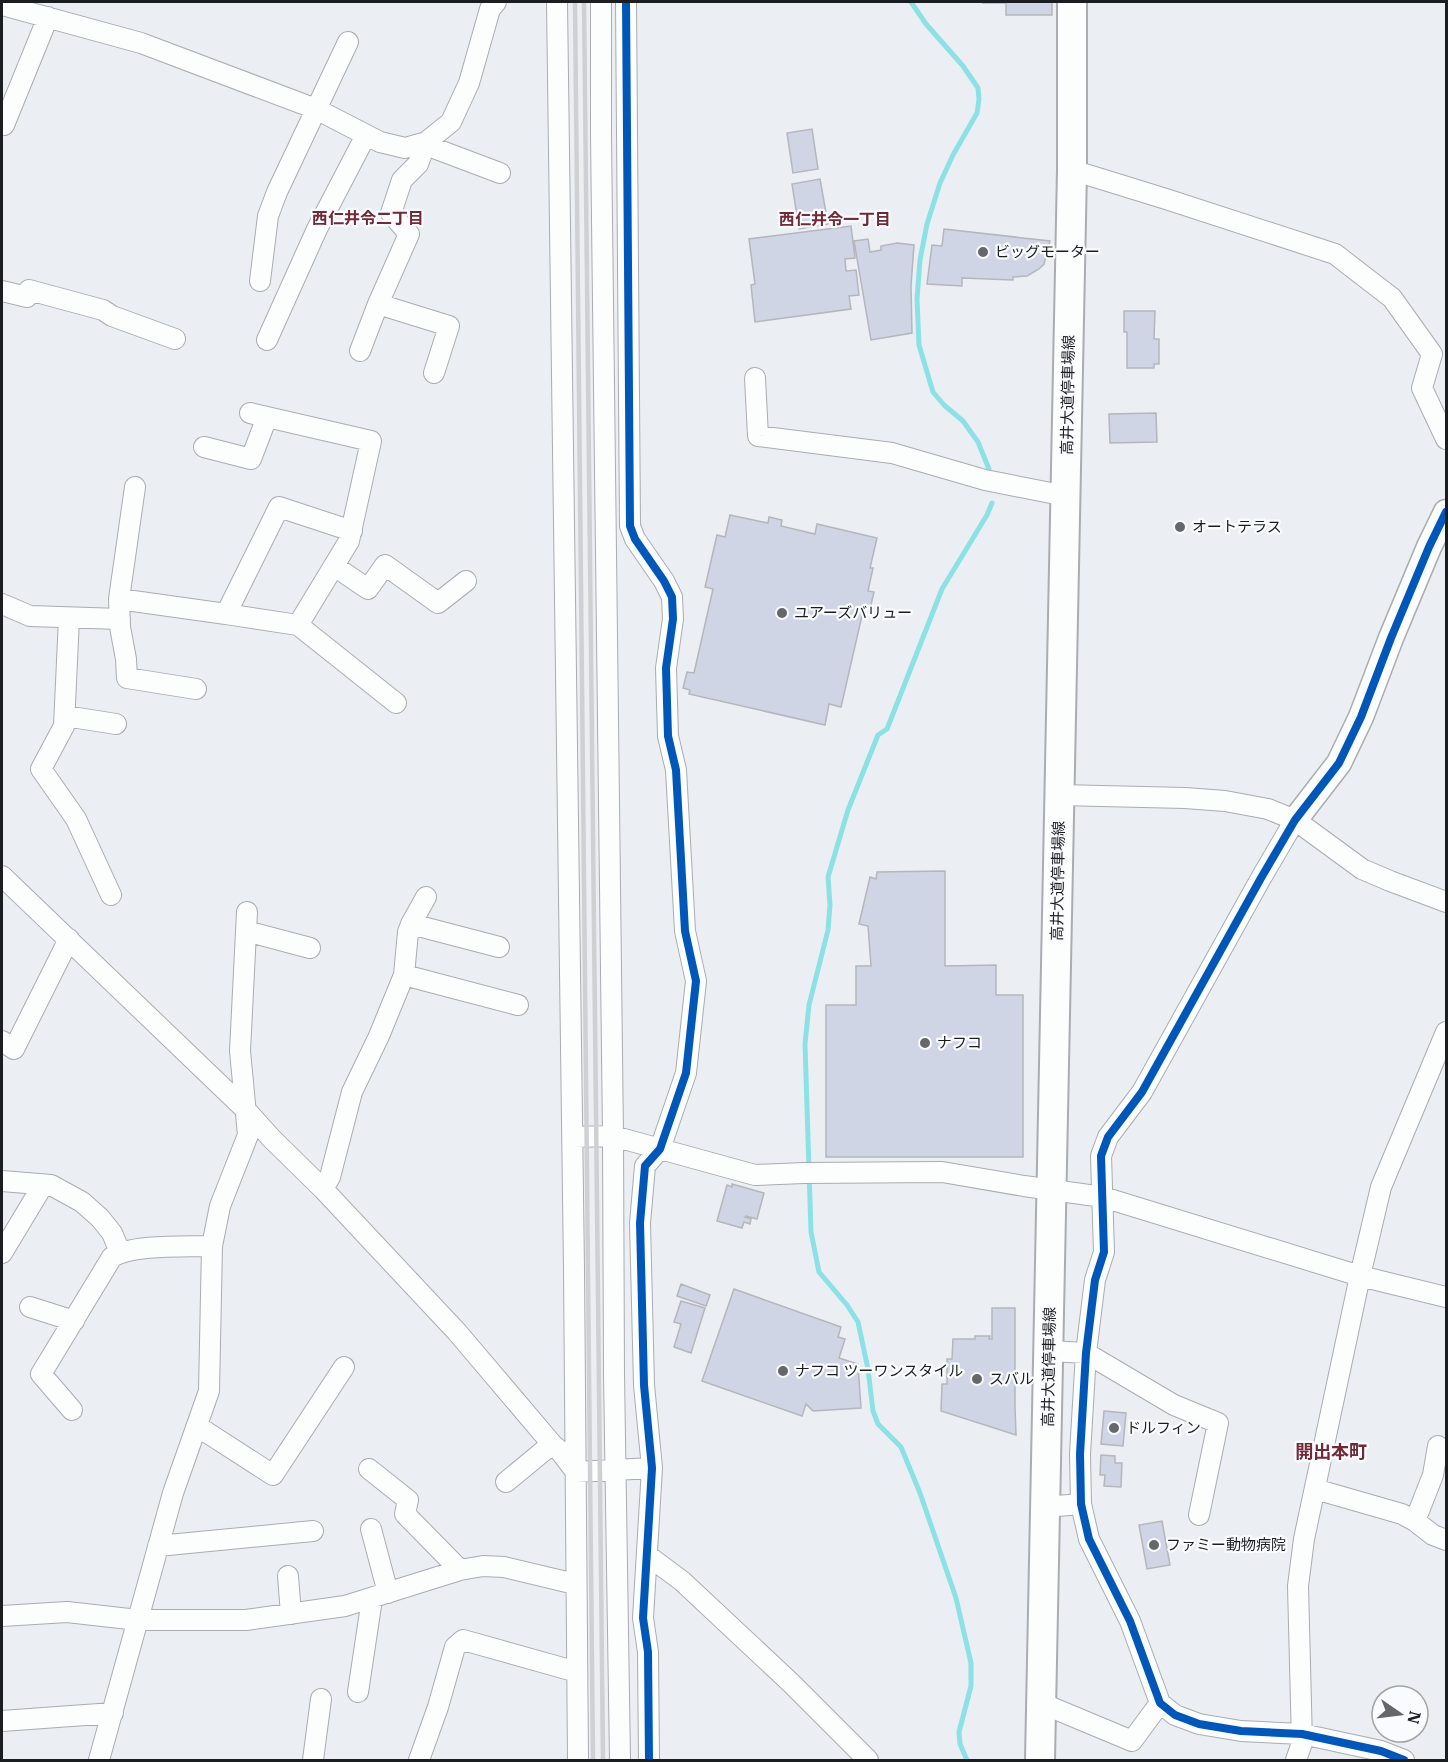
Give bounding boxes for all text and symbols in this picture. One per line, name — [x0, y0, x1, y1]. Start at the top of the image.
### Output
district label: 西仁井令二丁目 — [312, 208, 424, 228]
district label: 西仁井令一丁目 — [779, 209, 891, 229]
place label: ビッグモーター — [995, 242, 1100, 261]
marker: ビッグモーター — [976, 245, 990, 259]
street label: 高井大道停車場線 — [1057, 335, 1078, 455]
place label: オートテラス — [1192, 517, 1282, 536]
marker: オートテラス — [1173, 520, 1187, 534]
place label: ユアーズバリュー — [794, 603, 912, 622]
marker: ユアーズバリュー — [775, 606, 789, 620]
street label: 高井大道停車場線 — [1047, 821, 1068, 941]
place label: ナフコ — [937, 1033, 982, 1052]
marker: ナフコ — [918, 1036, 932, 1050]
street label: 高井大道停車場線 — [1038, 1307, 1059, 1427]
place label: ナフコ ツーワンスタイル — [795, 1361, 963, 1380]
marker: ナフコ ツーワンスタイル — [776, 1364, 790, 1378]
place label: スバル — [989, 1369, 1034, 1388]
marker: スバル — [970, 1372, 984, 1386]
place label: ドルフィン — [1126, 1418, 1201, 1437]
marker: ドルフィン — [1107, 1421, 1121, 1435]
district label: 開出本町 — [1295, 1440, 1367, 1463]
place label: ファミー動物病院 — [1166, 1535, 1286, 1554]
marker: ファミー動物病院 — [1147, 1538, 1161, 1552]
north arrow — [1370, 1684, 1430, 1744]
text: N — [1403, 1709, 1426, 1726]

